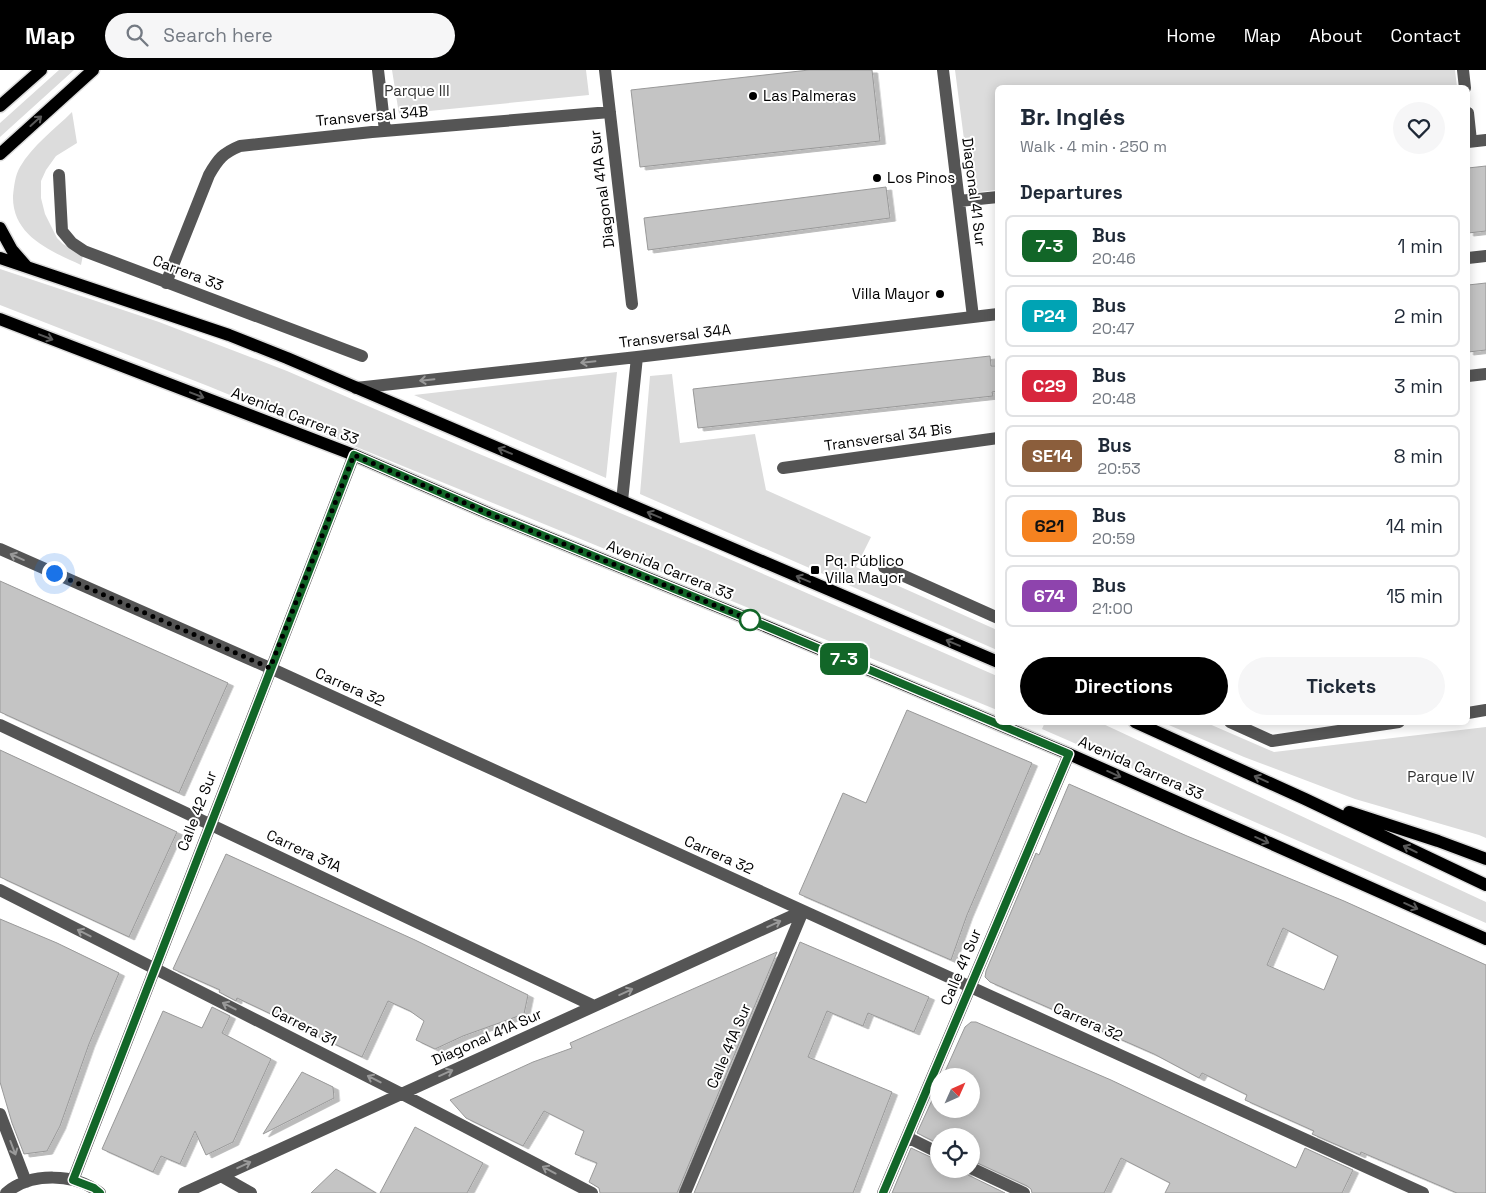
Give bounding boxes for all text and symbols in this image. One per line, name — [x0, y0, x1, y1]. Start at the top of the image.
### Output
search box — [105, 13, 455, 58]
text: Map — [25, 20, 75, 51]
icon: search — [123, 21, 151, 49]
text: Search here — [163, 23, 273, 48]
text: Home — [1167, 24, 1216, 47]
text: Map — [1244, 24, 1281, 47]
text: About — [1309, 24, 1363, 47]
text: Contact — [1391, 24, 1461, 47]
park label: Parque III — [384, 81, 450, 100]
place label: Las Palmeras — [763, 86, 856, 105]
marker: Las Palmeras — [747, 90, 759, 102]
street label: Transversal 34B — [315, 101, 429, 130]
text: Br. Inglés — [1020, 101, 1125, 132]
button: heart — [1393, 102, 1445, 154]
one-way arrow — [30, 116, 43, 127]
street label: Diagonal 41A Sur — [585, 129, 618, 249]
street label: Diagonal 41 Sur — [958, 136, 991, 248]
text: Walk · 4 min · 250 m — [1020, 136, 1167, 157]
place label: Los Pinos — [887, 168, 955, 187]
marker: Los Pinos — [871, 172, 883, 184]
text: Departures — [1020, 180, 1123, 205]
text: Bus — [1092, 223, 1126, 248]
text: 7-3 — [1036, 234, 1063, 257]
text: 1 min — [1398, 234, 1443, 259]
text: 20:46 — [1092, 248, 1136, 269]
street label: Carrera 33 — [150, 250, 226, 295]
place label: Villa Mayor — [852, 284, 930, 303]
marker: Villa Mayor — [934, 288, 946, 300]
text: Bus — [1092, 293, 1126, 318]
text: P24 — [1033, 304, 1066, 327]
text: 2 min — [1394, 304, 1443, 329]
text: 20:47 — [1092, 318, 1134, 339]
street label: Transversal 34A — [618, 319, 733, 352]
one-way arrow — [38, 333, 53, 342]
one-way arrow — [581, 358, 597, 367]
text: Bus — [1092, 363, 1126, 388]
text: C29 — [1033, 374, 1066, 397]
text: 3 min — [1394, 374, 1443, 399]
one-way arrow — [419, 375, 435, 385]
street label: Avenida Carrera 33 — [229, 382, 362, 449]
text: 20:48 — [1092, 388, 1136, 409]
one-way arrow — [189, 391, 204, 400]
street label: Transversal 34 Bis — [823, 418, 953, 455]
text: Bus — [1097, 433, 1132, 458]
text: SE14 — [1032, 444, 1072, 467]
text: 8 min — [1394, 444, 1443, 469]
one-way arrow — [497, 446, 513, 455]
text: 20:53 — [1097, 458, 1141, 479]
text: Bus — [1092, 503, 1126, 528]
one-way arrow — [647, 509, 662, 519]
text: 621 — [1035, 514, 1064, 537]
text: 14 min — [1386, 514, 1443, 539]
text: 20:59 — [1092, 528, 1135, 549]
street label: Avenida Carrera 33 — [604, 535, 736, 604]
one-way arrow — [10, 551, 25, 561]
place label: Pq. Público Villa Mayor — [825, 551, 904, 587]
your location — [42, 561, 67, 586]
marker: Pq. Público Villa Mayor — [809, 564, 821, 576]
one-way arrow — [796, 573, 811, 583]
text: Bus — [1092, 573, 1126, 598]
text: 674 — [1034, 584, 1065, 607]
text: 15 min — [1386, 584, 1443, 609]
text: 21:00 — [1092, 598, 1133, 619]
unlabelled marker — [739, 609, 761, 631]
one-way arrow — [946, 637, 961, 647]
line badge: 7-3 — [815, 643, 873, 675]
text: 7-3 — [830, 647, 858, 670]
button: Directions — [1020, 657, 1228, 715]
button: Tickets — [1238, 657, 1445, 715]
street label: Carrera 32 — [312, 663, 388, 710]
street label: Avenida Carrera 33 — [1076, 731, 1207, 804]
park label: Parque IV — [1407, 767, 1475, 786]
street label: Calle 42 Sur — [172, 768, 221, 854]
one-way arrow — [1106, 769, 1121, 779]
one-way arrow — [1254, 773, 1269, 783]
street label: Carrera 31A — [264, 825, 345, 876]
street label: Carrera 32 — [681, 831, 757, 878]
one-way arrow — [1254, 835, 1269, 845]
one-way arrow — [1403, 844, 1418, 854]
one-way arrow — [1403, 901, 1418, 911]
one-way arrow — [766, 919, 781, 928]
street label: Calle 41 Sur — [936, 925, 985, 1008]
one-way arrow — [76, 928, 91, 938]
one-way arrow — [618, 986, 633, 996]
street label: Carrera 32 — [1050, 998, 1126, 1045]
street label: Calle 41A Sur — [702, 1000, 755, 1091]
one-way arrow — [221, 1001, 236, 1011]
street label: Carrera 31 — [268, 1001, 340, 1050]
street label: Diagonal 41A Sur — [429, 1004, 545, 1069]
one-way arrow — [438, 1068, 453, 1078]
north arrow — [930, 1068, 980, 1118]
map controls — [930, 1068, 980, 1178]
one-way arrow — [367, 1074, 382, 1083]
button: locate — [930, 1128, 980, 1178]
one-way arrow — [9, 1140, 18, 1155]
one-way arrow — [236, 1160, 251, 1170]
one-way arrow — [542, 1165, 557, 1174]

